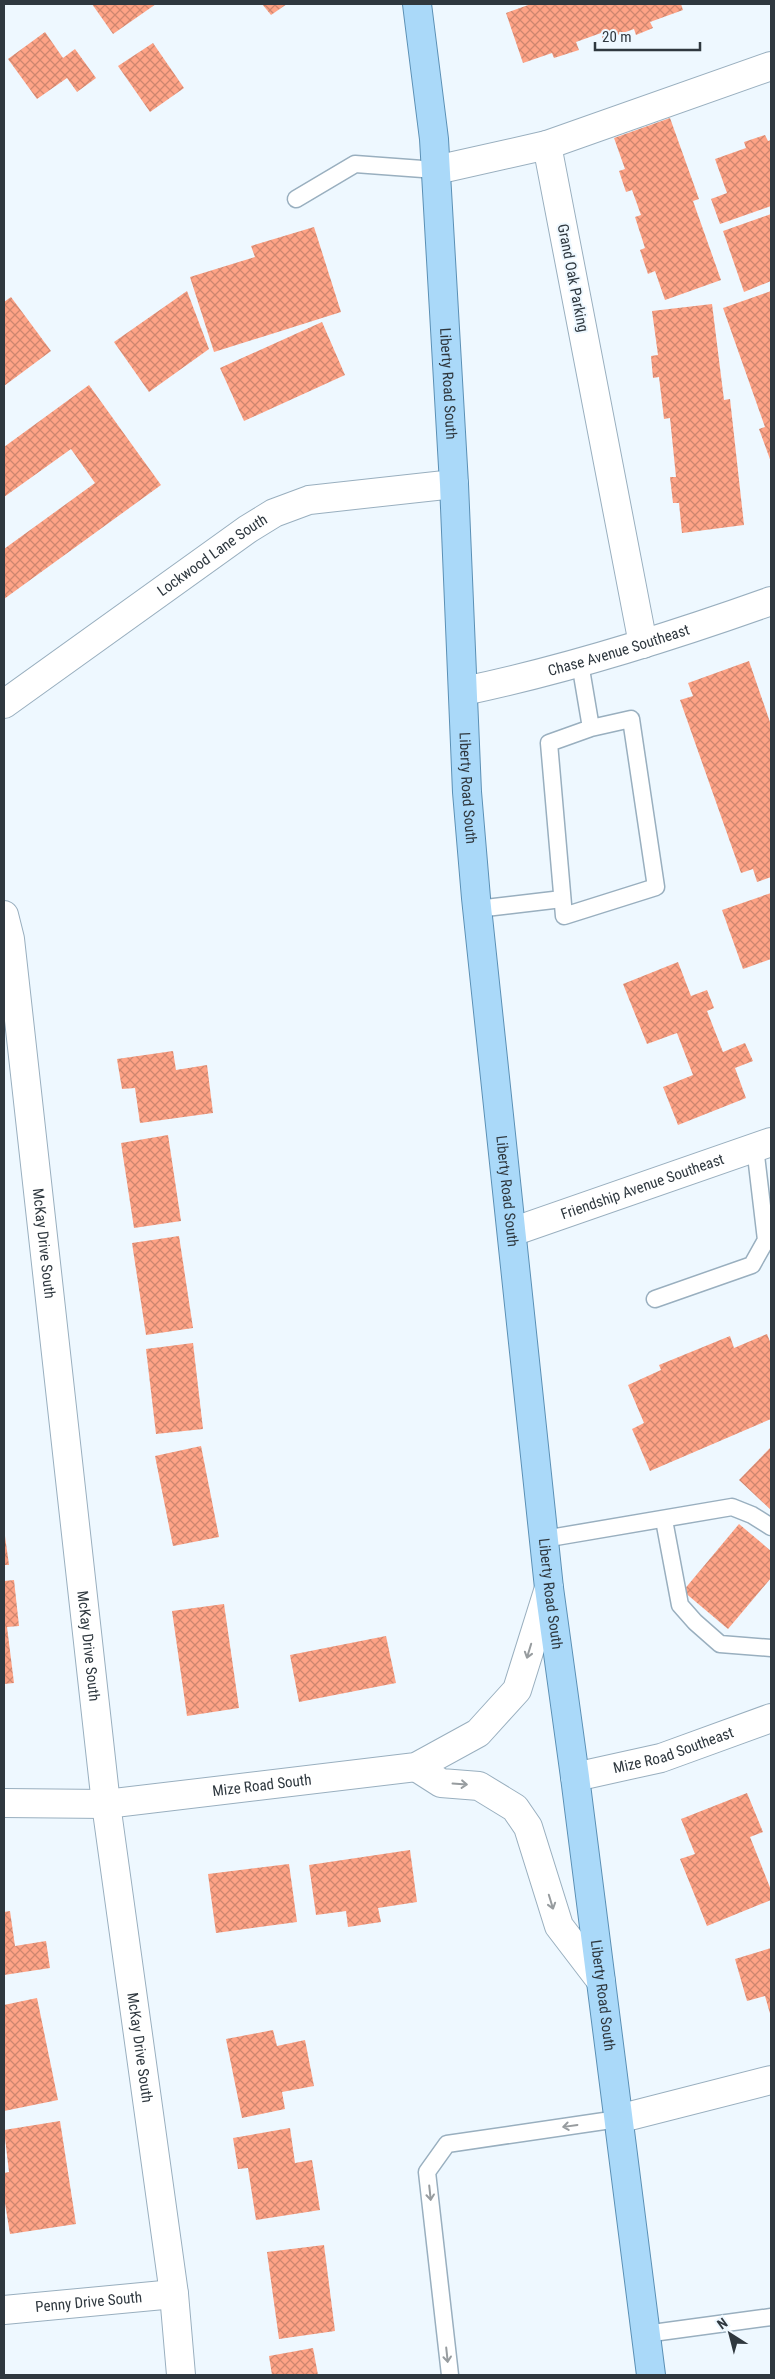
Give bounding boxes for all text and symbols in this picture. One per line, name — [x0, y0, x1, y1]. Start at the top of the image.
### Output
scale bar — [595, 20, 700, 52]
text: 20 m — [602, 28, 632, 46]
street label: Grand Oak Parking — [554, 222, 592, 334]
street label: Liberty Road South — [436, 327, 460, 440]
street label: Lockwood Lane South — [154, 510, 271, 600]
street label: Chase Avenue Southeast — [546, 621, 692, 680]
street label: Liberty Road South — [455, 732, 480, 845]
street label: Liberty Road South — [492, 1134, 522, 1248]
street label: Friendship Avenue Southeast — [558, 1150, 726, 1223]
street label: McKay Drive South — [29, 1187, 59, 1300]
street label: Liberty Road South — [535, 1537, 566, 1650]
street label: McKay Drive South — [73, 1590, 104, 1702]
one-way arrow — [524, 1643, 533, 1658]
street label: Mize Road Southeast — [612, 1723, 736, 1777]
street label: Mize Road South — [211, 1771, 312, 1800]
one-way arrow — [452, 1780, 468, 1789]
one-way arrow — [547, 1894, 556, 1909]
street label: Liberty Road South — [587, 1939, 619, 2052]
street label: McKay Drive South — [123, 1991, 156, 2104]
one-way arrow — [562, 2121, 578, 2131]
one-way arrow — [425, 2185, 435, 2201]
street label: Penny Drive South — [34, 2288, 143, 2316]
north arrow — [705, 2309, 755, 2359]
text: N — [714, 2314, 731, 2332]
one-way arrow — [442, 2347, 452, 2363]

